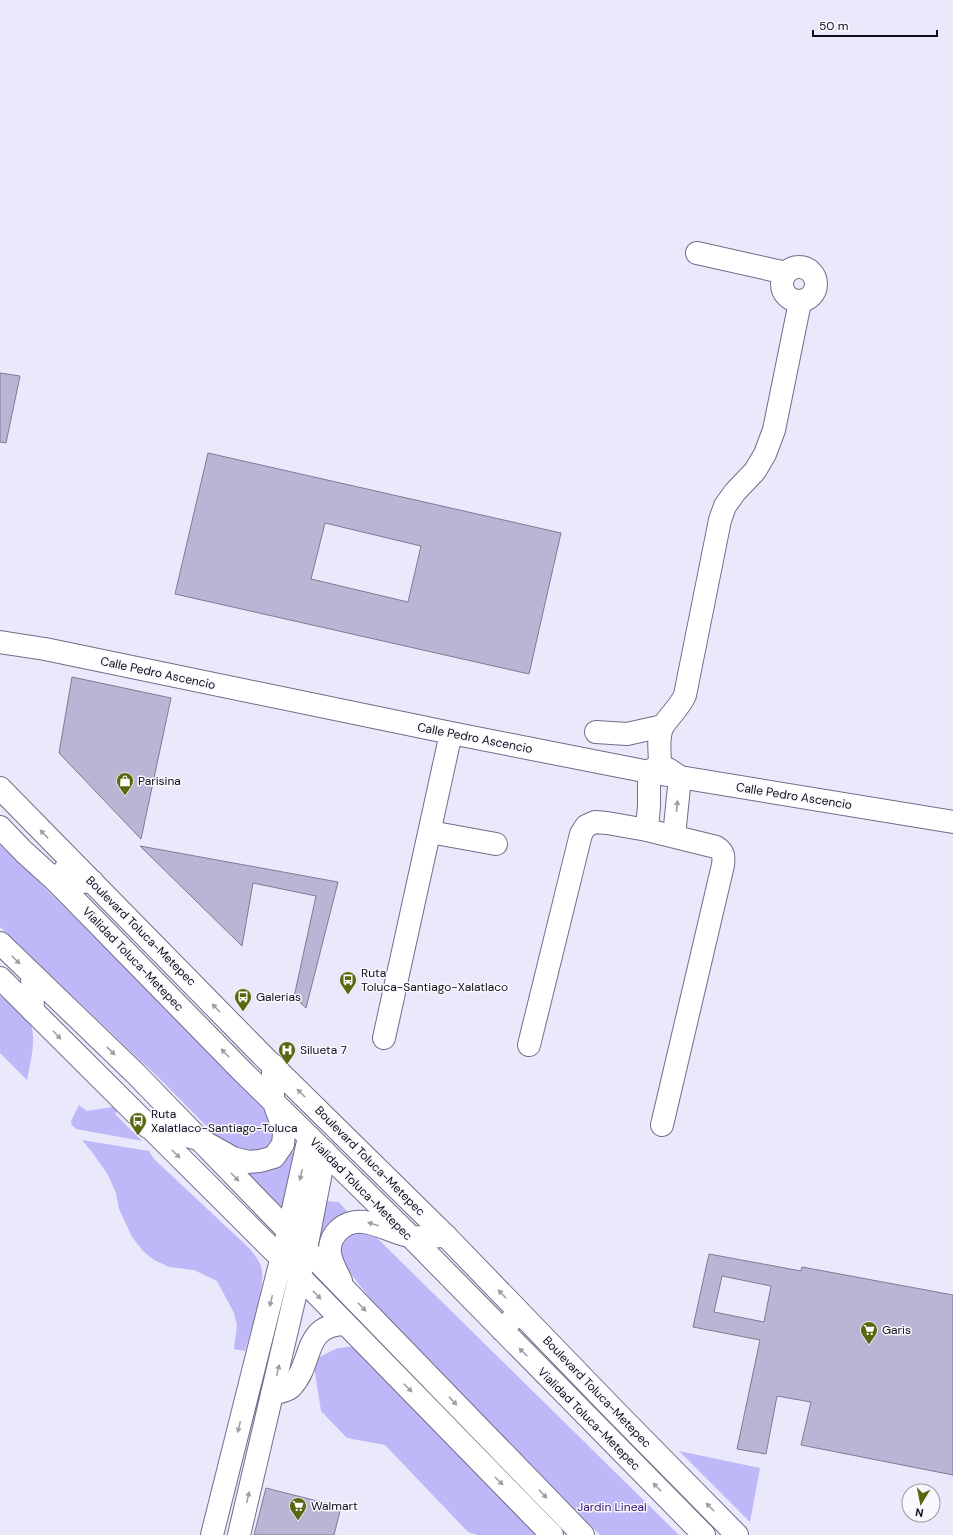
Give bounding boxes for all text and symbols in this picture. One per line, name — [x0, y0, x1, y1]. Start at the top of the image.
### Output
scale bar — [813, 12, 937, 38]
text: 50 m — [819, 18, 848, 34]
street label: Calle Pedro Ascencio — [99, 653, 217, 693]
street label: Calle Pedro Ascencio — [416, 719, 534, 757]
shop icon: Parisina — [115, 771, 135, 796]
place label: Parisina — [138, 773, 181, 789]
street label: Calle Pedro Ascencio — [735, 779, 853, 813]
one-way arrow — [674, 800, 680, 812]
one-way arrow — [39, 829, 49, 839]
street label: Boulevard Toluca-Metepec — [83, 873, 200, 990]
street label: Vialidad Toluca-Metepec — [79, 903, 187, 1015]
one-way arrow — [11, 955, 21, 965]
place label: Ruta Toluca-Santiago-Xalatlaco — [361, 965, 508, 995]
bus stop icon: Ruta Toluca-Santiago-Xalatlaco — [338, 970, 358, 995]
bus stop icon: Galerias — [233, 987, 253, 1012]
place label: Galerias — [256, 989, 301, 1005]
one-way arrow — [211, 1003, 221, 1013]
one-way arrow — [52, 1030, 62, 1040]
hospital icon: Silueta 7 — [277, 1040, 297, 1065]
place label: Silueta 7 — [300, 1042, 347, 1058]
one-way arrow — [106, 1046, 116, 1056]
one-way arrow — [220, 1048, 229, 1058]
one-way arrow — [296, 1088, 306, 1098]
street label: Boulevard Toluca-Metepec — [312, 1103, 429, 1220]
place label: Ruta Xalatlaco-Santiago-Toluca — [151, 1106, 298, 1136]
bus stop icon: Ruta Xalatlaco-Santiago-Toluca — [128, 1111, 148, 1136]
street label: Vialidad Toluca-Metepec — [306, 1134, 416, 1244]
one-way arrow — [171, 1149, 181, 1159]
one-way arrow — [297, 1169, 303, 1181]
one-way arrow — [231, 1172, 240, 1182]
one-way arrow — [366, 1221, 378, 1227]
one-way arrow — [497, 1289, 507, 1299]
one-way arrow — [312, 1290, 322, 1300]
one-way arrow — [268, 1296, 274, 1308]
one-way arrow — [358, 1302, 367, 1312]
supermarket icon: Garis — [859, 1320, 879, 1345]
place label: Garis — [882, 1322, 911, 1338]
street label: Boulevard Toluca-Metepec — [539, 1333, 655, 1451]
one-way arrow — [518, 1347, 528, 1357]
one-way arrow — [275, 1364, 281, 1377]
street label: Vialidad Toluca-Metepec — [534, 1364, 644, 1474]
one-way arrow — [403, 1383, 413, 1393]
one-way arrow — [448, 1396, 458, 1406]
one-way arrow — [236, 1421, 242, 1434]
one-way arrow — [494, 1476, 504, 1486]
one-way arrow — [652, 1482, 662, 1492]
north arrow — [901, 1483, 941, 1523]
one-way arrow — [538, 1489, 548, 1499]
one-way arrow — [245, 1491, 251, 1503]
supermarket icon: Walmart — [288, 1496, 308, 1521]
place label: Walmart — [311, 1498, 358, 1514]
park label: Jardin Lineal — [577, 1499, 647, 1515]
one-way arrow — [705, 1502, 715, 1512]
text: N — [914, 1505, 924, 1520]

